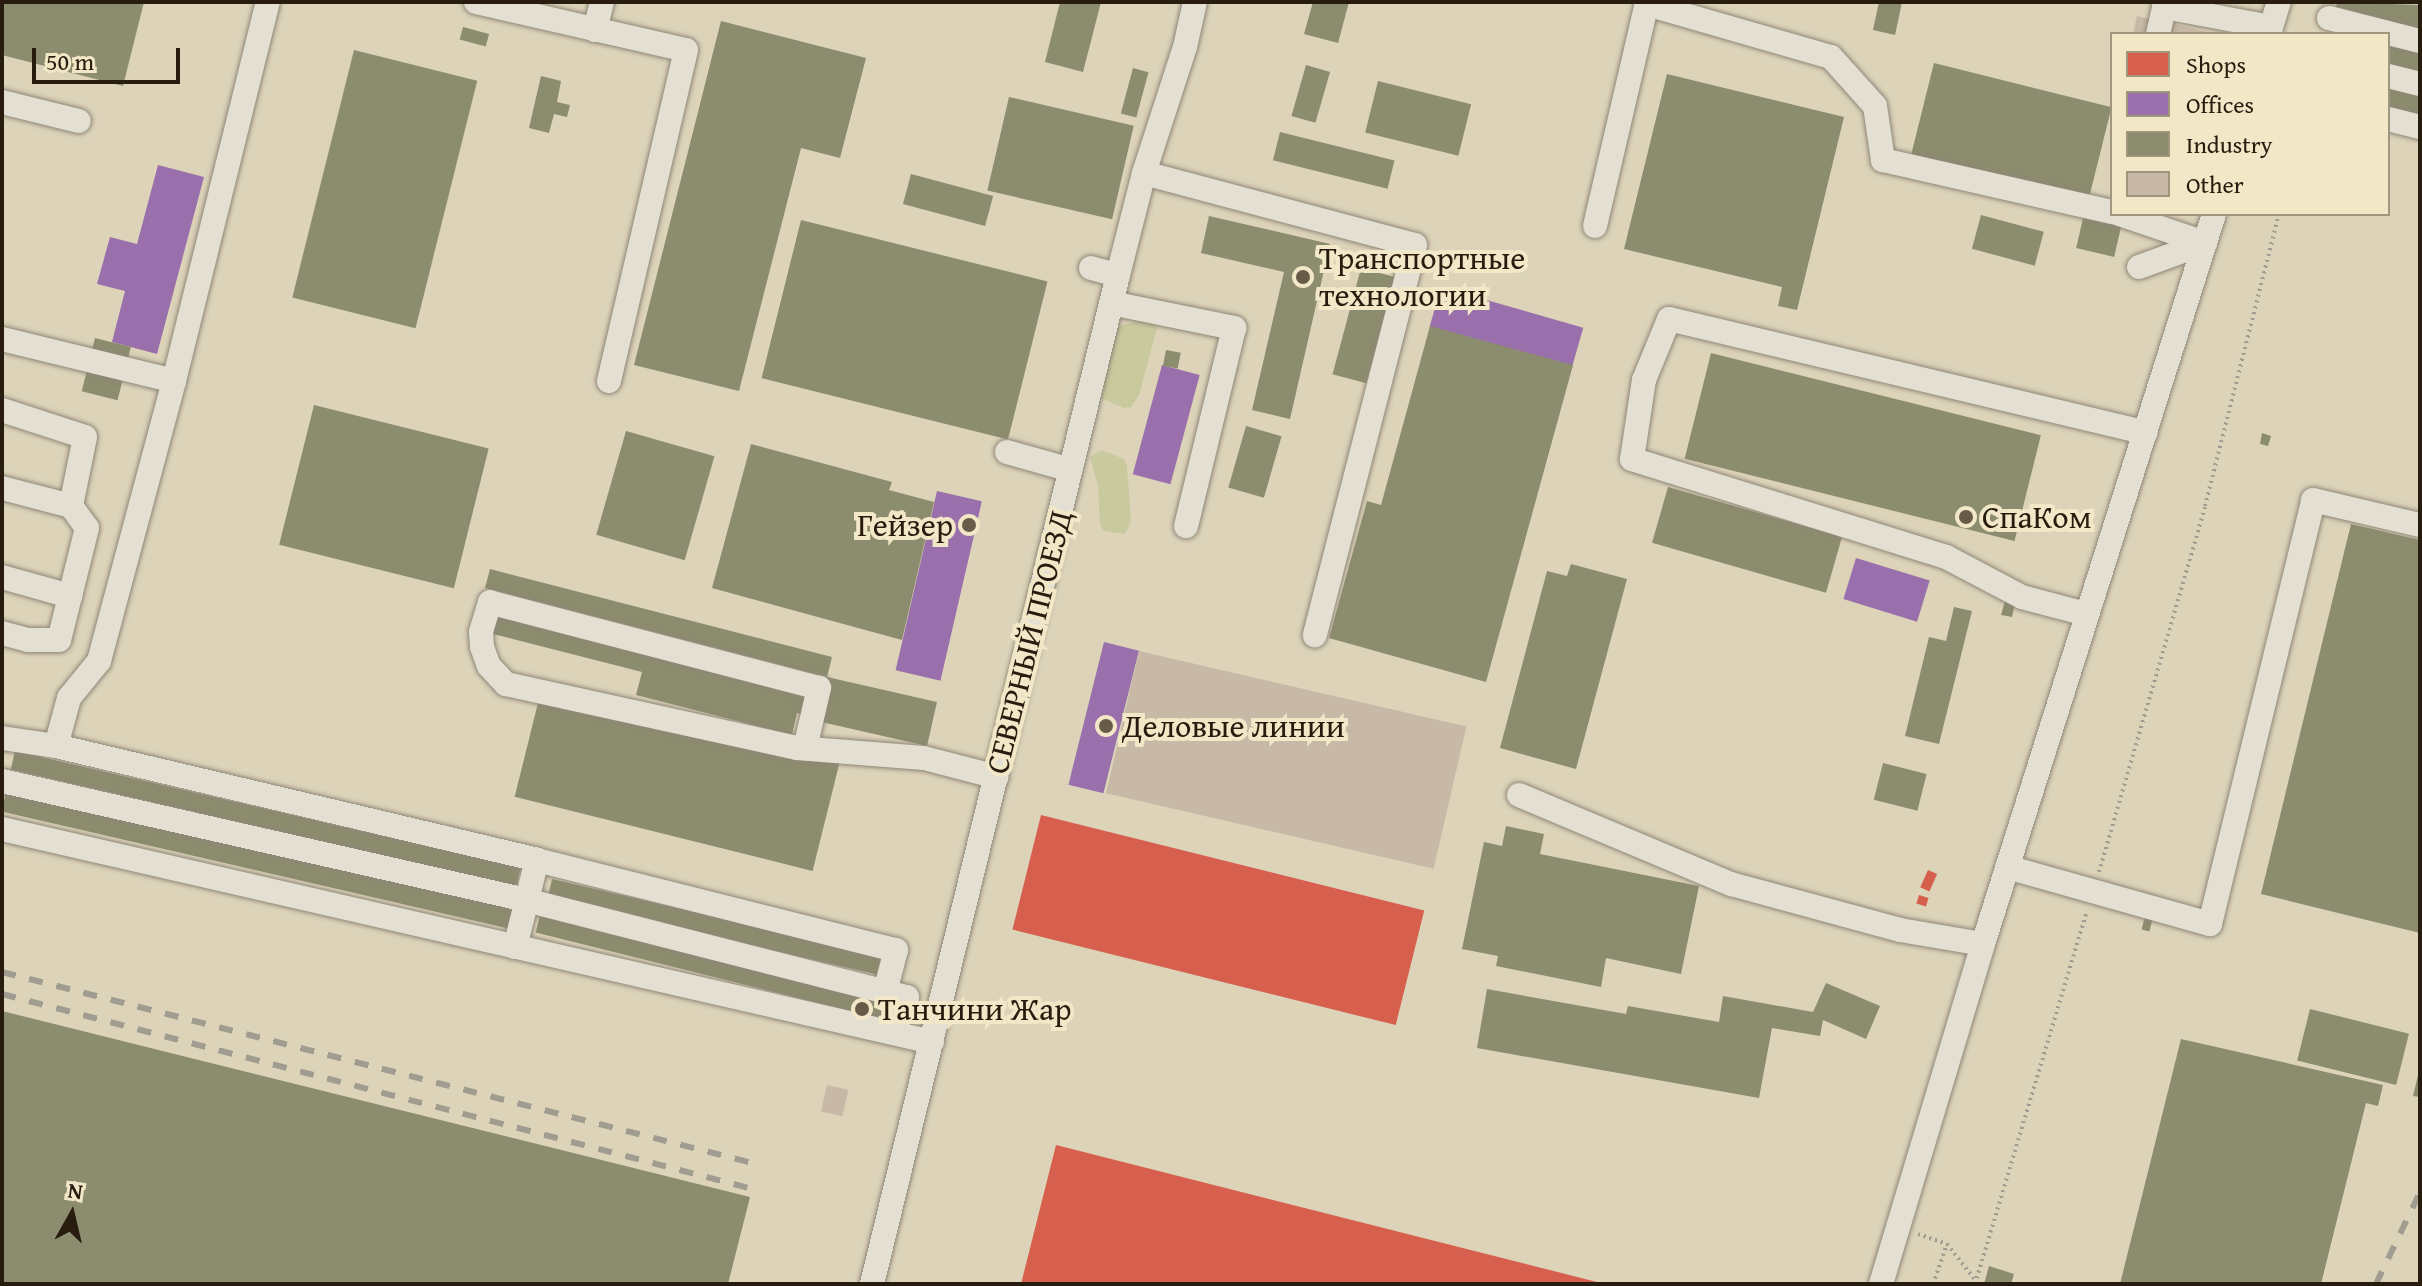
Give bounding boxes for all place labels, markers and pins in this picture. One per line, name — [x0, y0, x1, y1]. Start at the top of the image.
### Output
place label: Транспортные технологии — [1319, 240, 1525, 315]
marker: Транспортные технологии — [1294, 268, 1312, 286]
place label: СпаКом — [1982, 498, 2092, 536]
place label: Гейзер — [857, 506, 953, 544]
marker: СпаКом — [1957, 508, 1975, 526]
marker: Гейзер — [960, 516, 978, 534]
place label: Деловые линии — [1122, 707, 1345, 745]
marker: Деловые линии — [1097, 717, 1115, 735]
place label: Танчини Жар — [878, 990, 1071, 1028]
marker: Танчини Жар — [853, 1000, 871, 1018]

